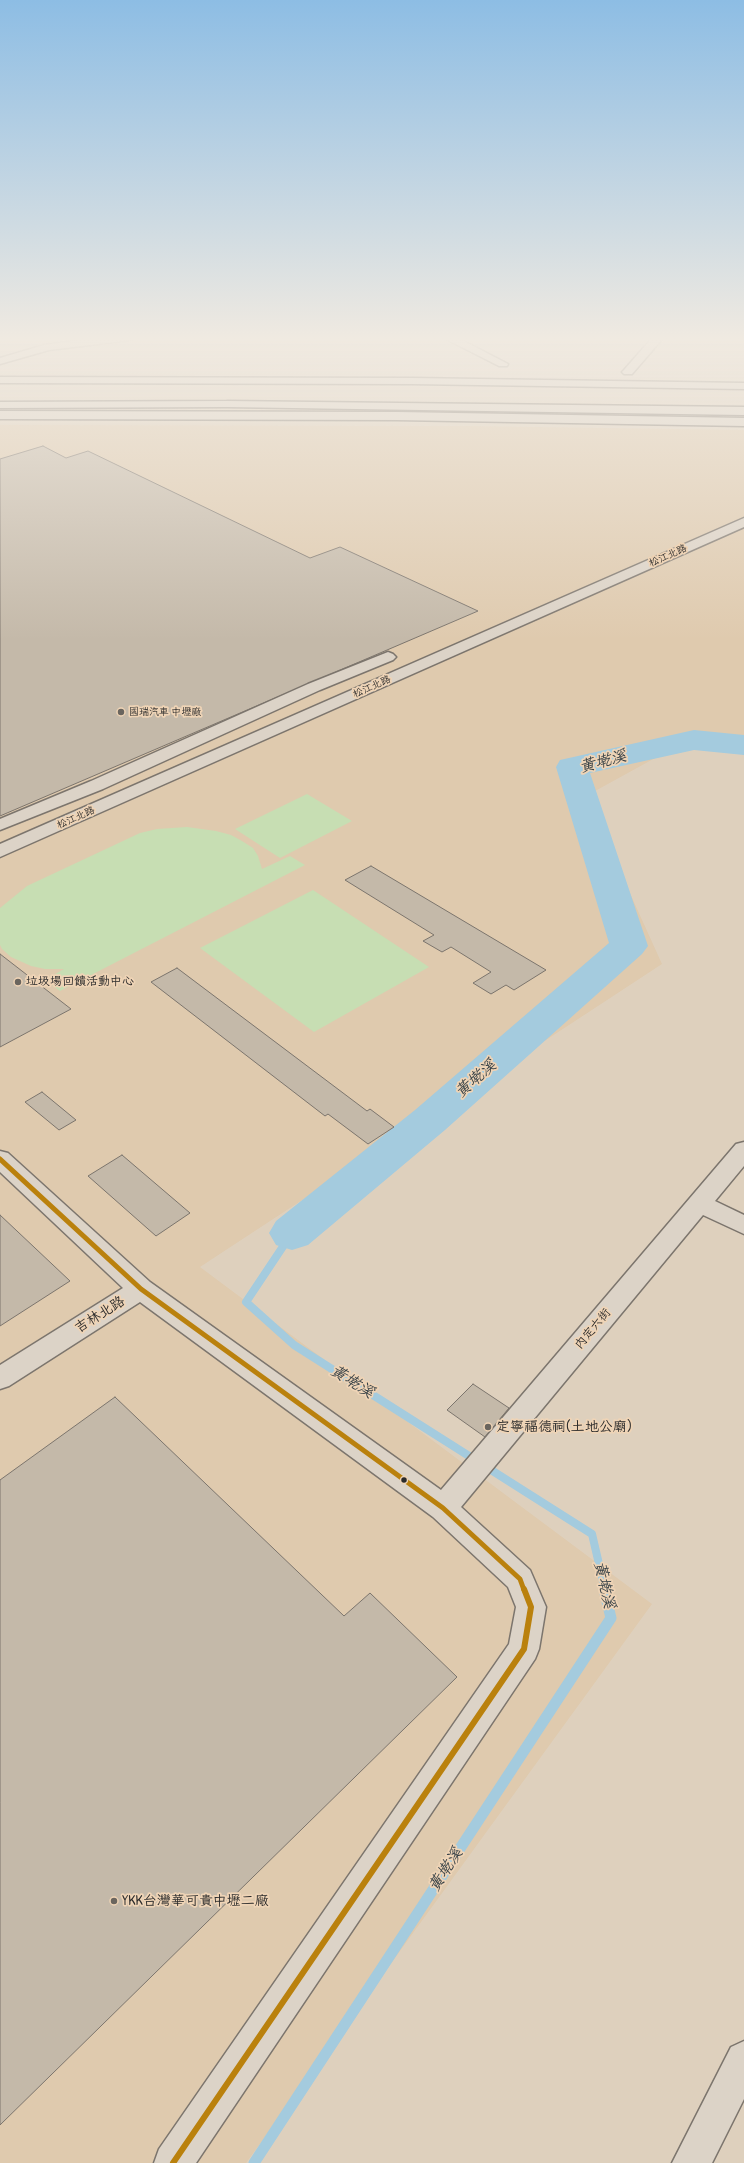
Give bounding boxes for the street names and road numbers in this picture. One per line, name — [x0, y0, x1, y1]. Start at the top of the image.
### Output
street label: 松江北路 — [647, 542, 689, 570]
street label: 松江北路 — [351, 673, 393, 701]
street label: 松江北路 — [55, 804, 97, 832]
street label: 吉林北路 — [72, 1293, 128, 1337]
street label: 內定六街 — [572, 1306, 614, 1352]

